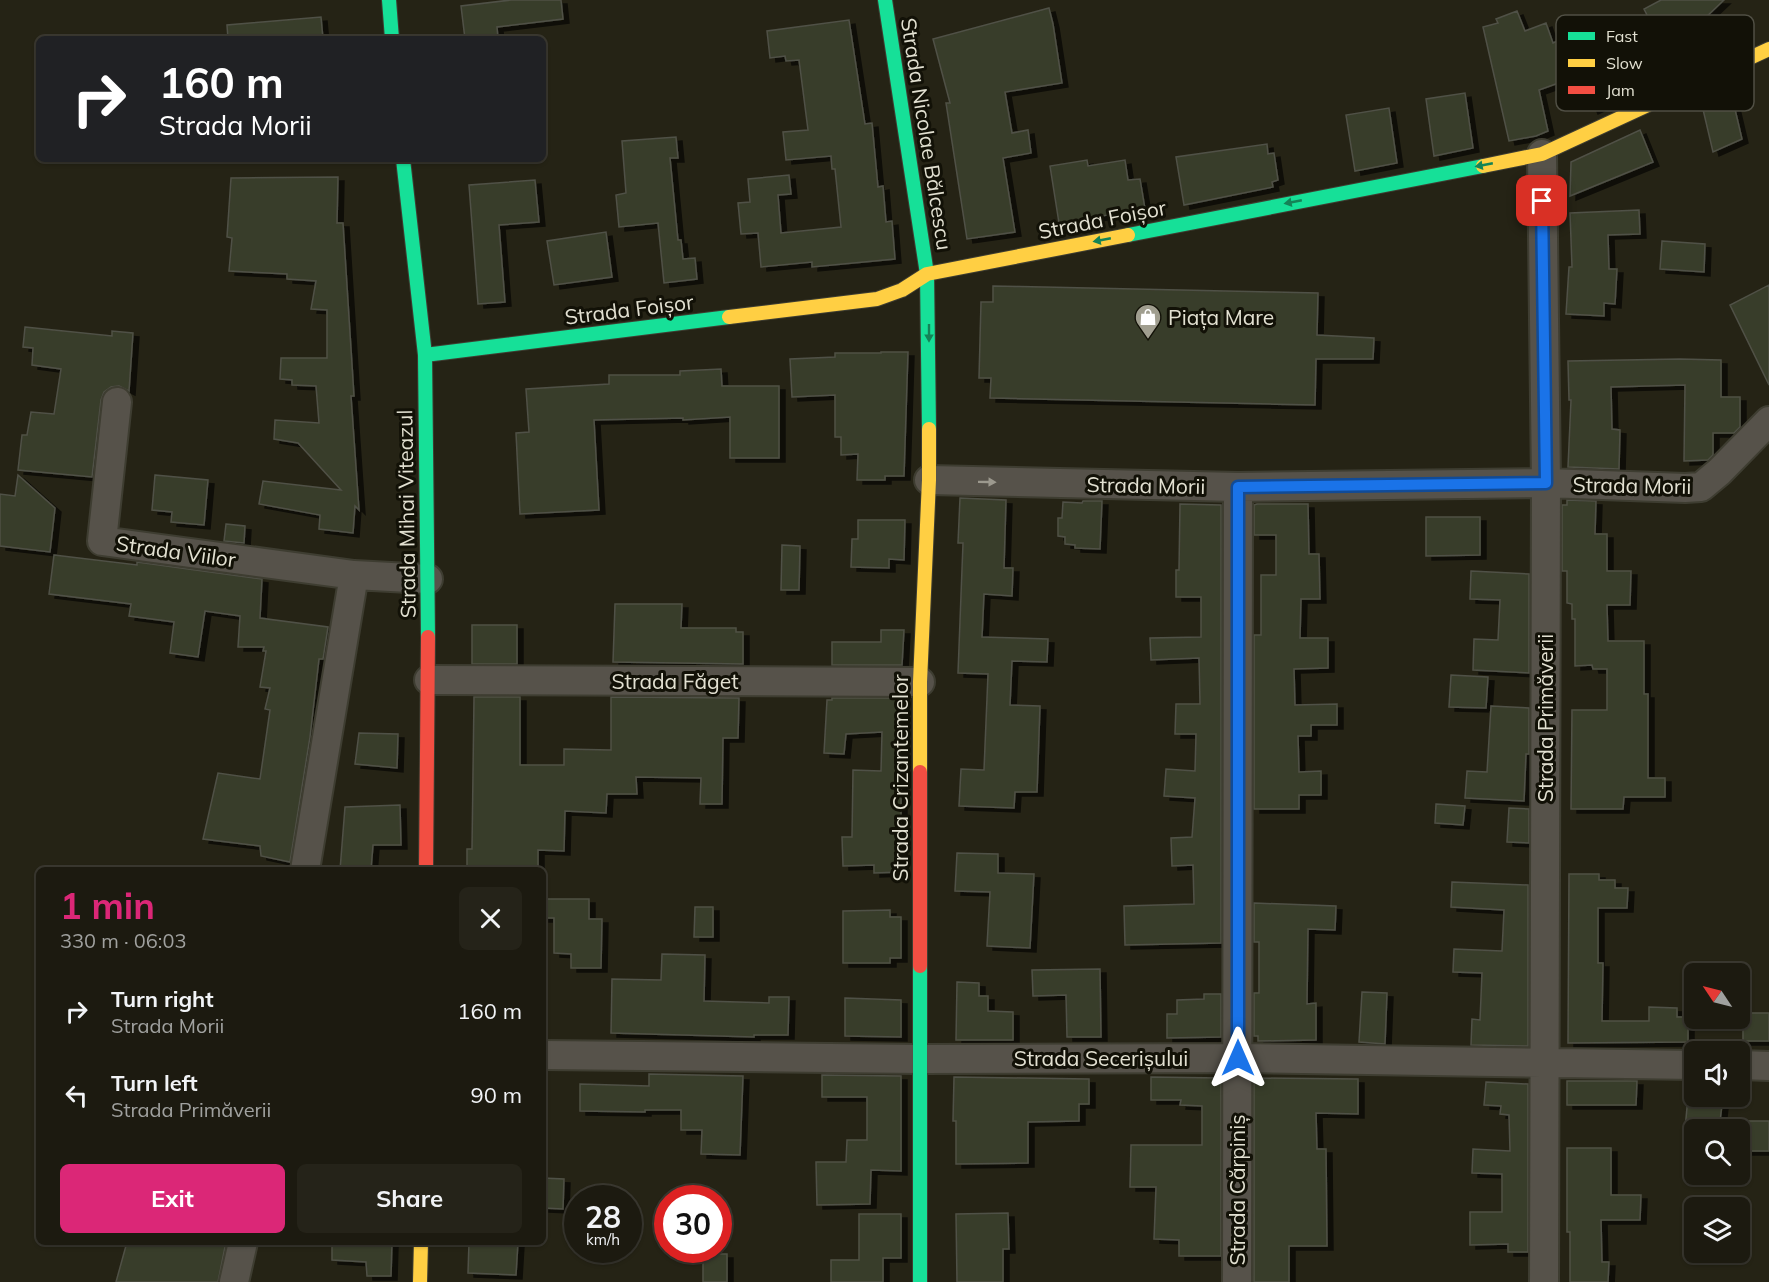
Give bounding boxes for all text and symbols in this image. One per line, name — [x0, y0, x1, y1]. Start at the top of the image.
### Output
legend — [1556, 15, 1754, 111]
street label: Strada Nicolae Bălcescu — [896, 16, 958, 252]
text: Fast — [1606, 26, 1638, 46]
text: Slow — [1606, 53, 1643, 73]
text: 160 m — [159, 56, 284, 109]
icon: right — [60, 60, 138, 138]
text: Jam — [1606, 80, 1635, 100]
text: Strada Morii — [159, 108, 312, 142]
one-way arrow — [1475, 161, 1494, 170]
pin — [1516, 175, 1567, 226]
icon: arrive — [1525, 184, 1558, 217]
street label: Strada Foișor — [1036, 194, 1169, 245]
one-way arrow — [1283, 198, 1302, 207]
one-way arrow — [1092, 236, 1111, 245]
street label: Strada Foișor — [563, 288, 695, 331]
shop icon: Piața Mare — [1133, 302, 1163, 340]
place label: Piața Mare — [1168, 304, 1274, 331]
one-way arrow — [924, 323, 934, 342]
street label: Strada Mihai Viteazul — [391, 410, 421, 618]
street label: Strada Morii — [1086, 471, 1206, 499]
street label: Strada Morii — [1572, 471, 1692, 499]
one-way arrow — [978, 477, 997, 486]
street label: Strada Viilor — [115, 530, 238, 572]
street label: Strada Primăverii — [1532, 634, 1558, 802]
street label: Strada Făget — [611, 668, 739, 694]
street label: Strada Crizantemelor — [887, 674, 913, 882]
text: 1 min — [60, 883, 155, 928]
button: close — [459, 887, 522, 950]
text: 330 m · 06:03 — [60, 928, 186, 953]
north arrow — [1684, 963, 1750, 1029]
map controls — [1684, 963, 1750, 1263]
text: Turn right — [111, 985, 214, 1013]
icon: right — [60, 995, 93, 1028]
text: 160 m — [457, 997, 522, 1025]
text: Strada Morii — [111, 1013, 224, 1038]
position arrow — [1206, 1026, 1270, 1090]
button: sound — [1684, 1041, 1750, 1107]
street label: Strada Secerișului — [1014, 1045, 1188, 1072]
text: Turn left — [111, 1069, 198, 1097]
icon: left — [60, 1079, 93, 1112]
text: 90 m — [471, 1081, 522, 1109]
text: Strada Primăverii — [111, 1097, 271, 1122]
street label: Strada Cărpiniș — [1224, 1114, 1251, 1266]
button: search — [1684, 1119, 1750, 1185]
button: Exit — [60, 1164, 285, 1233]
button: Share — [297, 1164, 522, 1233]
speed limit sign: 30 — [654, 1185, 732, 1263]
button: layers — [1684, 1197, 1750, 1263]
text: 28 — [585, 1198, 621, 1236]
text: km/h — [586, 1230, 620, 1249]

